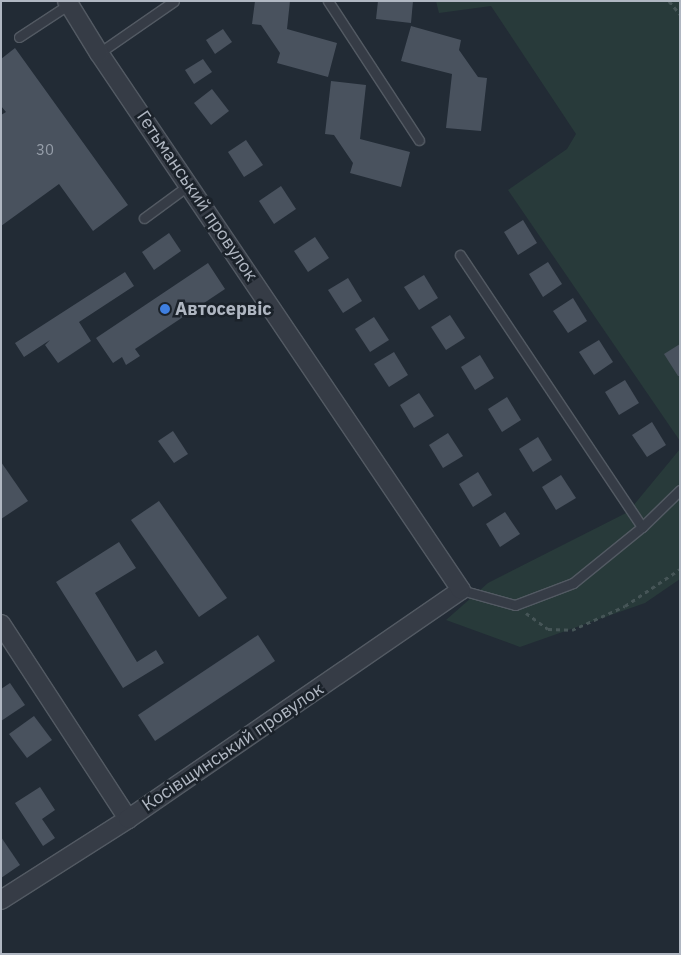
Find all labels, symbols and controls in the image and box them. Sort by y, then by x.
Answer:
street label: Гетьманський провулок [132,107,262,285]
house number: 30 [36,141,54,159]
place label: Автосервіс [175,298,272,320]
marker: Автосервіс [159,303,171,315]
street label: Косівщинський провулок [138,678,328,816]

